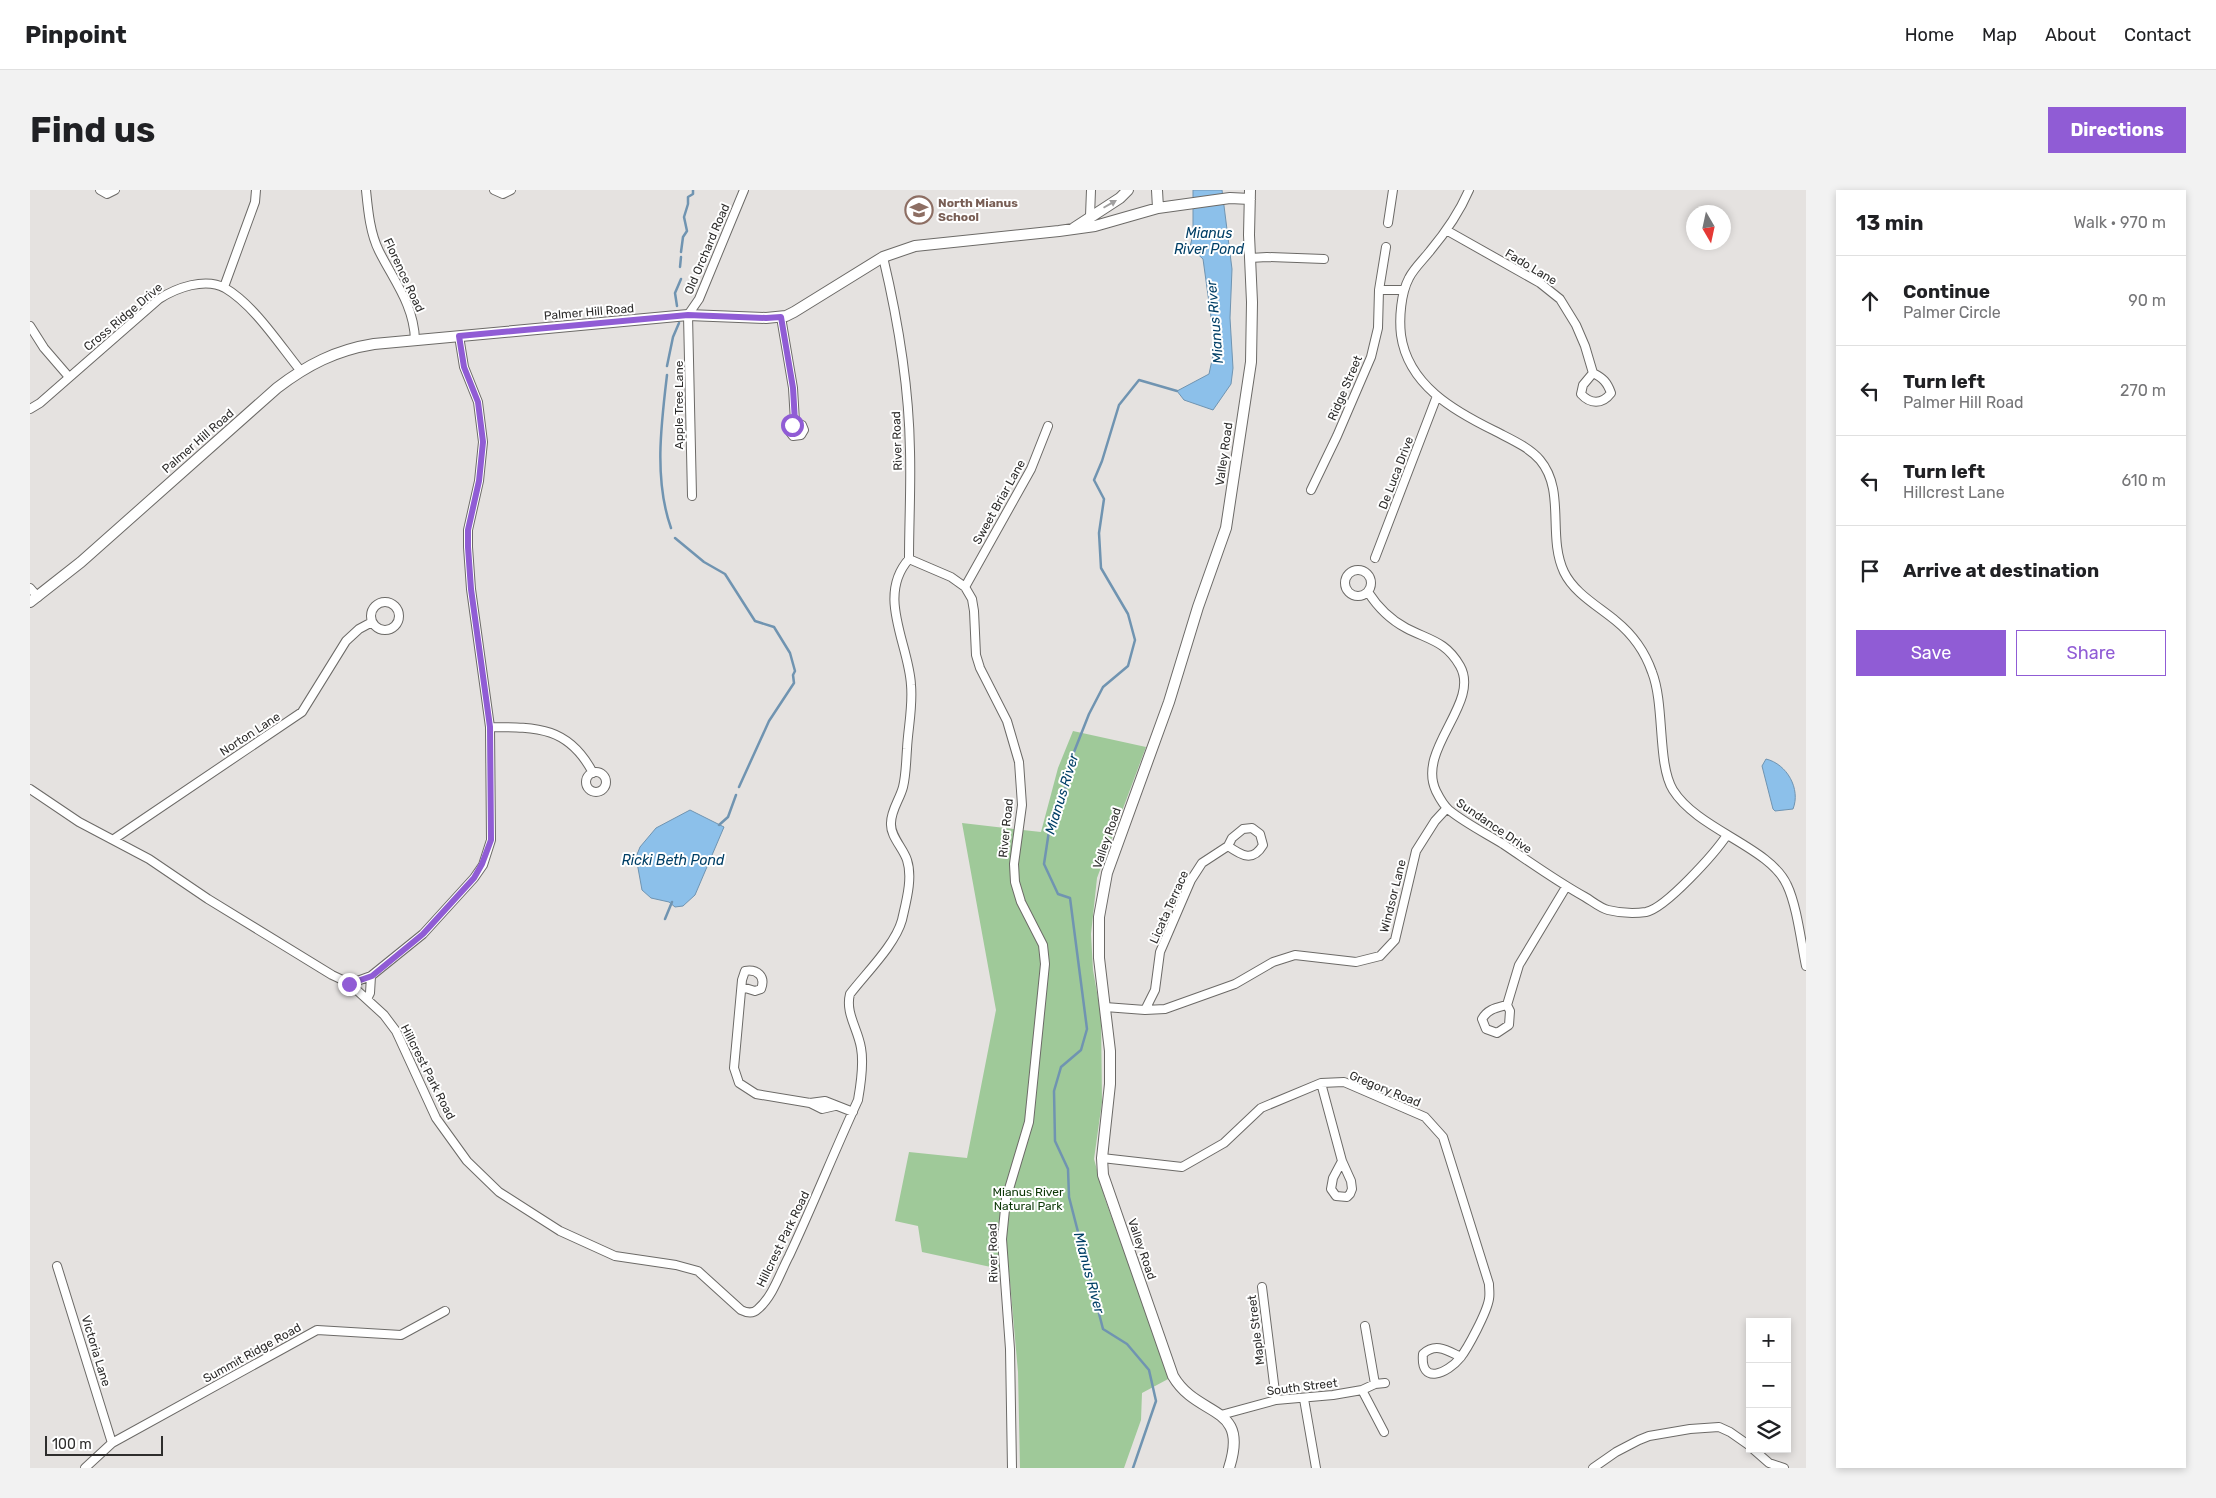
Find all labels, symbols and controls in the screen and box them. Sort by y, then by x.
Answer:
text: Pinpoint [25,21,127,49]
text: Home [1905,24,1954,46]
text: Map [1982,24,2017,46]
text: About [2045,24,2096,46]
text: Contact [2124,24,2191,46]
button: Directions [2048,107,2186,153]
text: Find us [30,109,155,151]
school or university icon: North Mianus School [904,195,934,225]
place label: North Mianus School [938,196,1018,224]
one-way arrow [1104,200,1117,209]
street label: Old Orchard Road [682,202,732,296]
north arrow [1686,205,1731,250]
text: 13 min [1856,210,1924,235]
text: Walk · 970 m [2074,213,2166,232]
water label: Mianus River Pond [1174,225,1245,258]
street label: Florence Road [381,236,427,314]
street label: Fado Lane [1503,246,1560,288]
water label: Mianus River [1203,279,1227,364]
street label: Cross Ridge Drive [81,280,165,354]
text: Continue [1903,280,1990,303]
icon: ahead [1856,287,1884,315]
text: 90 m [2128,291,2166,310]
street label: Palmer Hill Road [543,301,635,323]
text: Palmer Circle [1903,303,2001,322]
street label: Ridge Street [1325,353,1365,423]
street label: Apple Tree Lane [672,360,686,449]
text: Turn left [1903,370,1985,393]
icon: left [1856,377,1884,405]
text: 270 m [2120,381,2166,400]
text: Palmer Hill Road [1903,393,2024,412]
street label: Palmer Hill Road [159,406,237,476]
street label: River Road [889,411,905,471]
route start [781,414,804,437]
street label: Valley Road [1213,421,1235,487]
street label: De Luca Drive [1376,434,1416,511]
street label: Sweet Briar Lane [970,457,1028,547]
text: Turn left [1903,460,1985,483]
icon: left [1856,467,1884,495]
text: 610 m [2122,471,2166,490]
text: Hillcrest Lane [1903,483,2005,502]
icon: arrive [1856,557,1884,585]
text: Arrive at destination [1903,559,2099,582]
button: Save [1856,630,2006,676]
button: Share [2016,630,2166,676]
street label: Norton Lane [217,709,283,759]
water label: Mianus River [1042,751,1083,836]
street label: Sundance Drive [1454,796,1535,857]
street label: River Road [996,798,1016,858]
street label: Valley Road [1090,806,1124,870]
water label: Ricki Beth Pond [622,852,725,869]
street label: Windsor Lane [1377,858,1409,934]
street label: Licata Terrace [1147,868,1191,946]
route end [338,973,361,996]
street label: Hillcrest Park Road [398,1022,458,1122]
street label: Gregory Road [1347,1068,1423,1110]
park label: Mianus River Natural Park [992,1185,1064,1213]
street label: Hillcrest Park Road [754,1189,812,1289]
street label: Valley Road [1125,1217,1159,1281]
street label: River Road [985,1223,1001,1283]
water label: Mianus River [1070,1230,1108,1316]
street label: Maple Street [1245,1294,1267,1366]
street label: Victoria Lane [79,1314,113,1388]
map controls [1746,1318,1791,1453]
button: + [1746,1318,1791,1363]
street label: Summit Ridge Road [201,1320,303,1386]
button: − [1746,1363,1791,1408]
street label: South Street [1266,1376,1338,1398]
button: layers [1746,1408,1791,1453]
scale bar [45,1433,162,1456]
text: 100 m [52,1436,92,1453]

